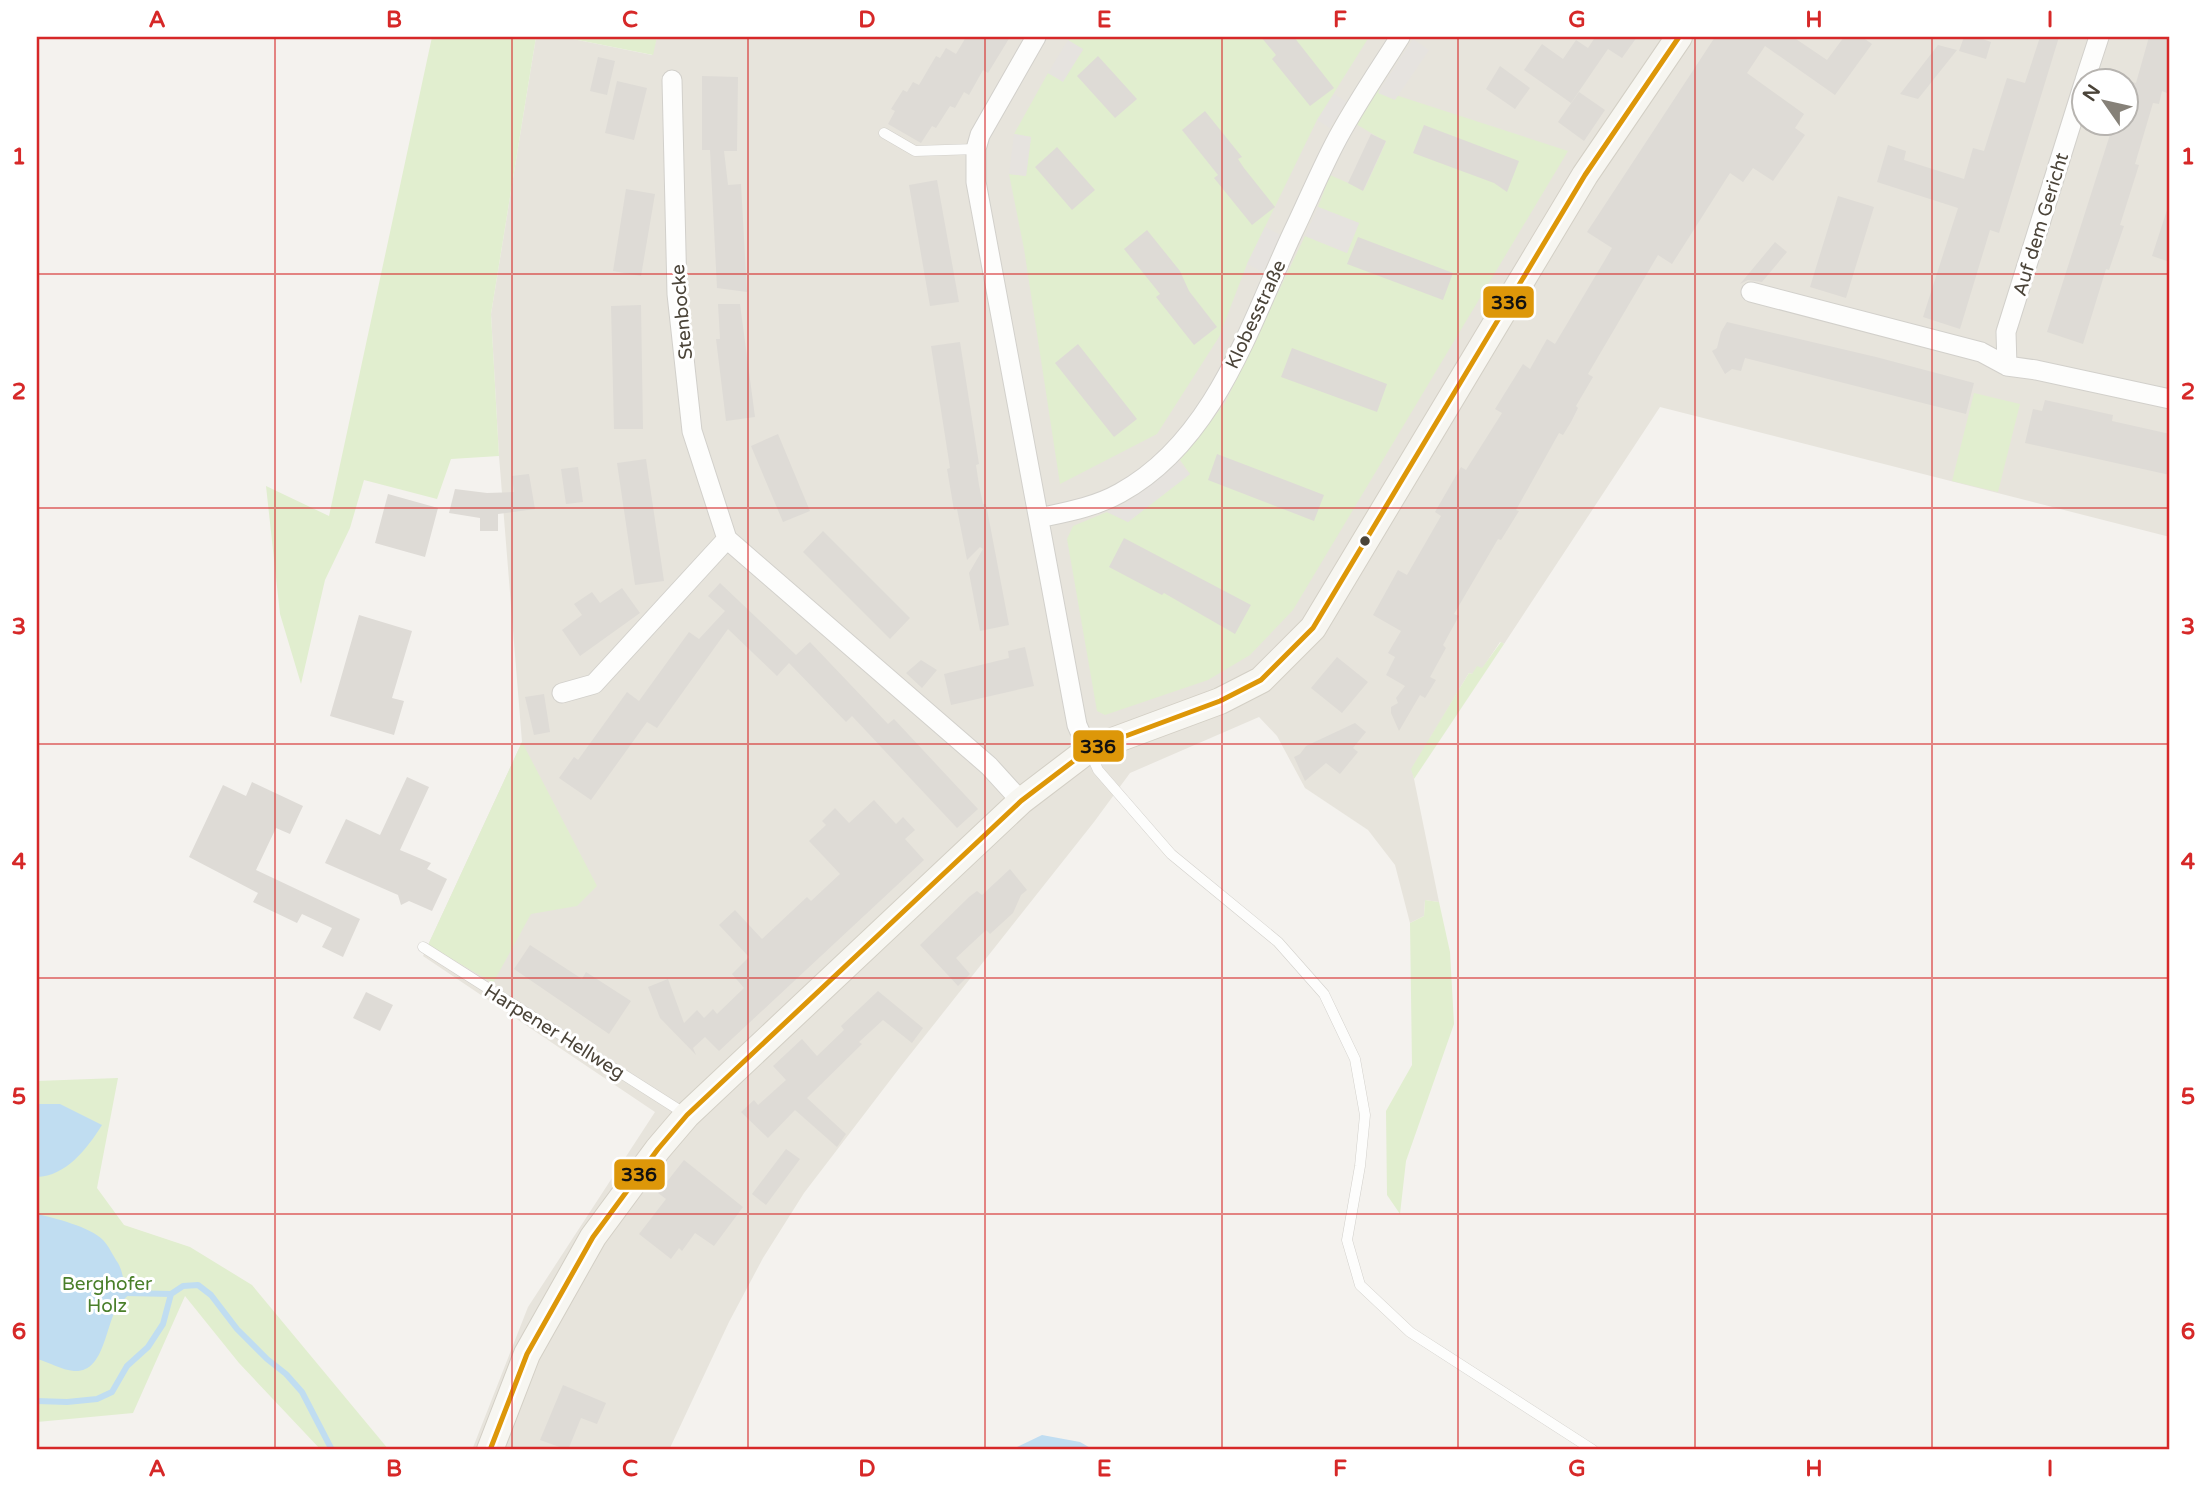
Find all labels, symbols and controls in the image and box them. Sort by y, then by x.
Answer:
text: A [148,6,166,34]
text: B [386,6,402,34]
text: C [622,6,638,34]
text: D [858,6,876,34]
text: E [1097,6,1111,34]
text: F [1333,6,1347,34]
text: G [1568,6,1586,34]
text: H [1805,6,1823,34]
text: I [2047,6,2053,34]
north arrow [2070,66,2140,136]
text: N [2078,81,2105,106]
text: 1 [12,143,26,171]
text: 1 [2181,143,2195,171]
street label: Auf dem Gericht [2009,150,2073,299]
street label: Klobesstraße [1221,257,1291,372]
street label: Stenbocke [667,263,697,360]
line badge: 336 [1482,285,1535,319]
text: 336 [1491,292,1527,314]
text: 2 [12,378,26,406]
text: 2 [2181,378,2195,406]
unlabelled marker [1358,534,1372,548]
text: 3 [12,613,26,641]
text: 3 [2181,613,2195,641]
line badge: 336 [1072,729,1125,763]
text: 336 [1080,736,1116,758]
text: 4 [12,848,27,876]
text: 4 [2181,848,2196,876]
street label: Harpener Hellweg [480,980,629,1084]
text: 5 [12,1083,26,1111]
text: 5 [2181,1083,2195,1111]
line badge: 336 [613,1158,666,1191]
text: 336 [621,1164,657,1186]
park label: Berghofer Holz [62,1273,153,1317]
text: 6 [12,1318,26,1346]
text: 6 [2181,1318,2195,1346]
text: A [148,1455,166,1483]
text: B [386,1455,402,1483]
text: C [622,1455,638,1483]
text: D [858,1455,876,1483]
text: E [1097,1455,1111,1483]
text: F [1333,1455,1347,1483]
text: G [1568,1455,1586,1483]
text: H [1805,1455,1823,1483]
text: I [2047,1455,2053,1483]

